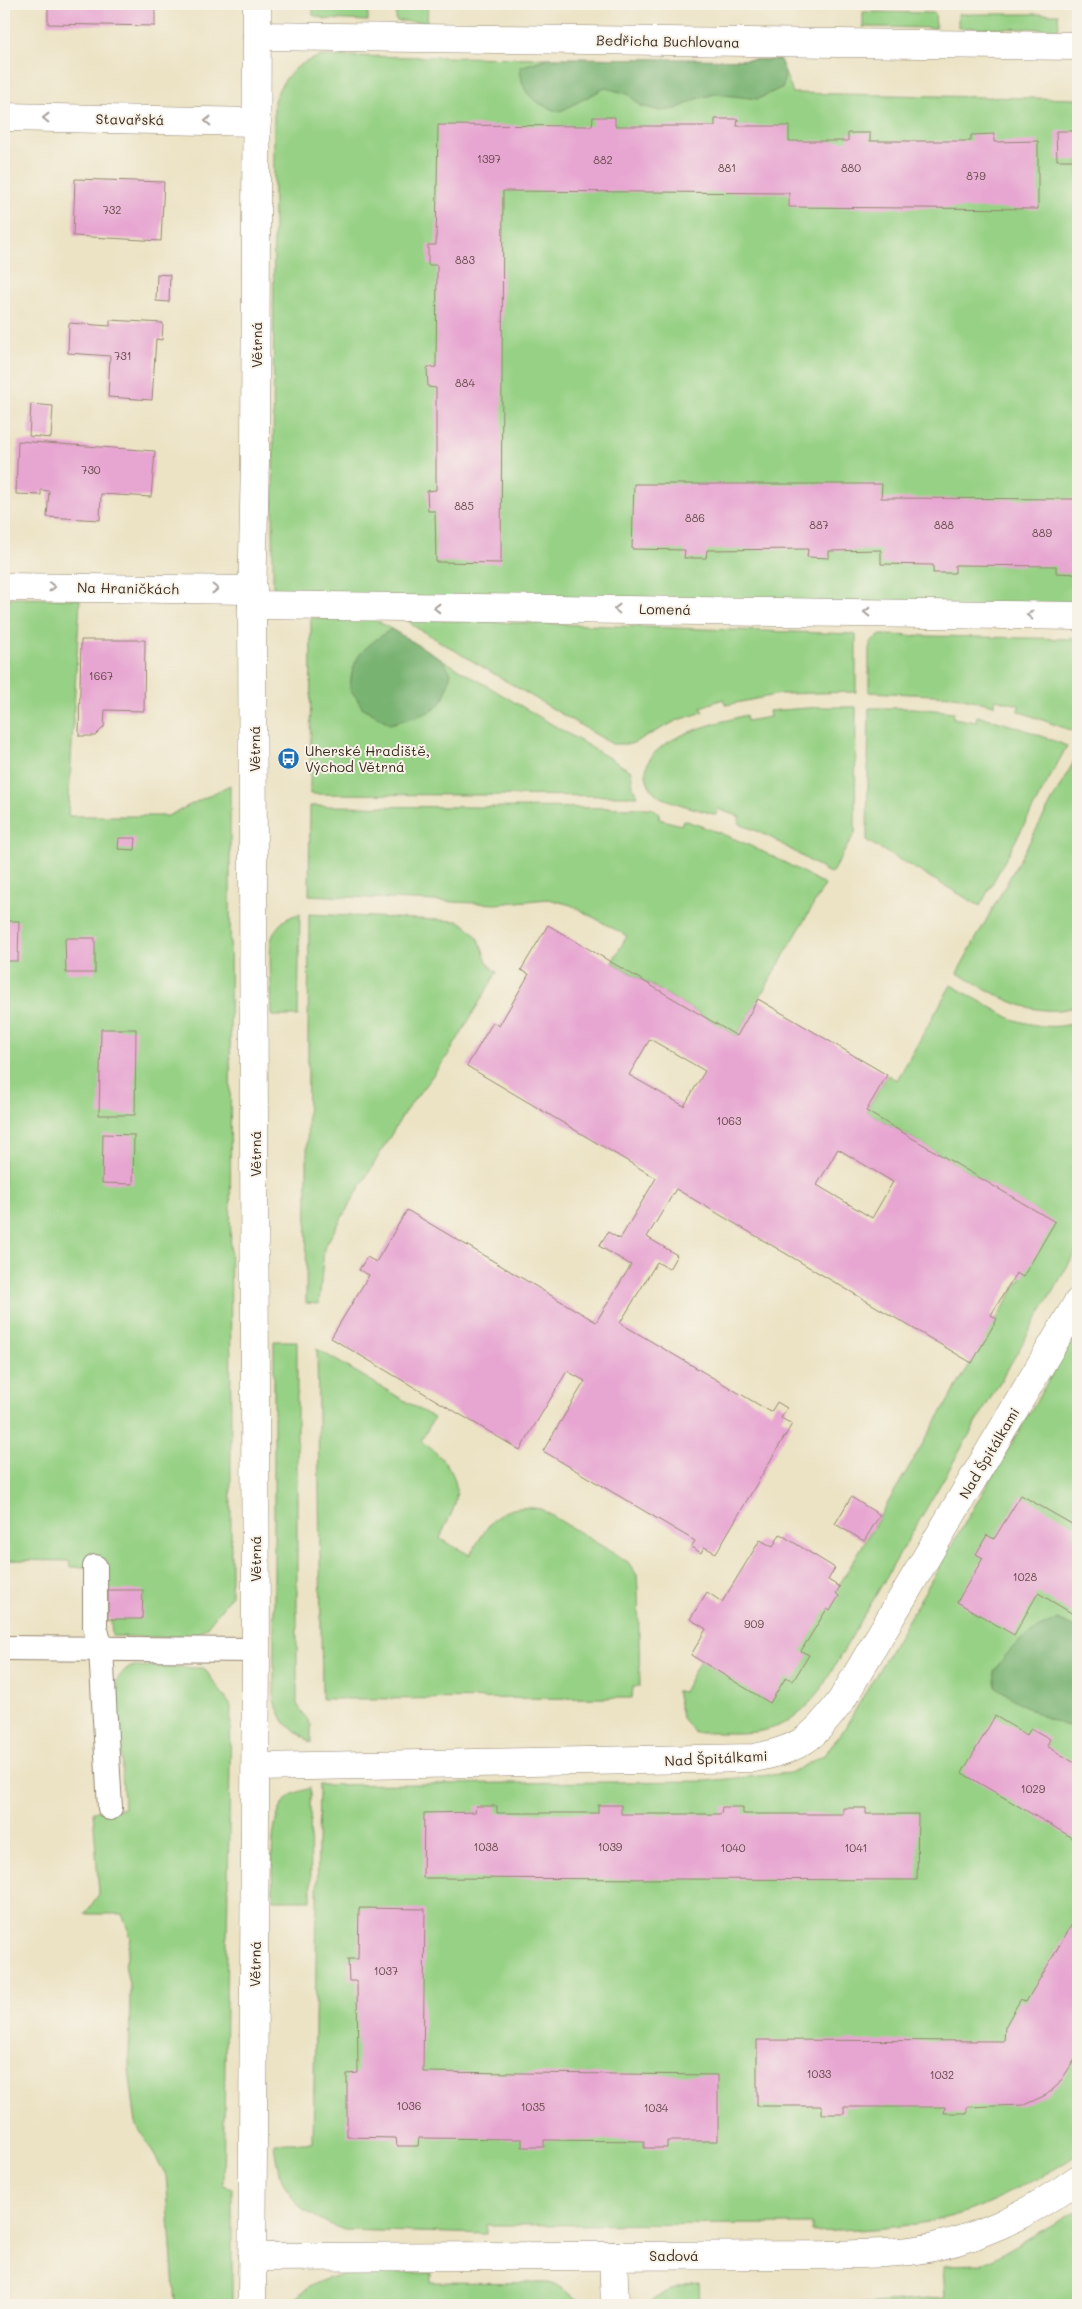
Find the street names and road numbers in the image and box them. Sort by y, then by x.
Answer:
street label: Bedřicha Buchlovana [596,30,740,52]
street label: Stavařská [95,109,165,129]
street label: Větrná [247,322,266,368]
street label: Na Hraničkách [77,578,179,598]
street label: Lomená [639,599,691,619]
street label: Větrná [245,726,264,772]
street label: Větrná [246,1131,265,1177]
street label: Nad Špitálkami [954,1404,1024,1502]
street label: Větrná [246,1536,265,1582]
street label: Nad Špitálkami [664,1746,768,1770]
street label: Větrná [245,1941,265,1987]
street label: Sadová [649,2246,699,2265]

